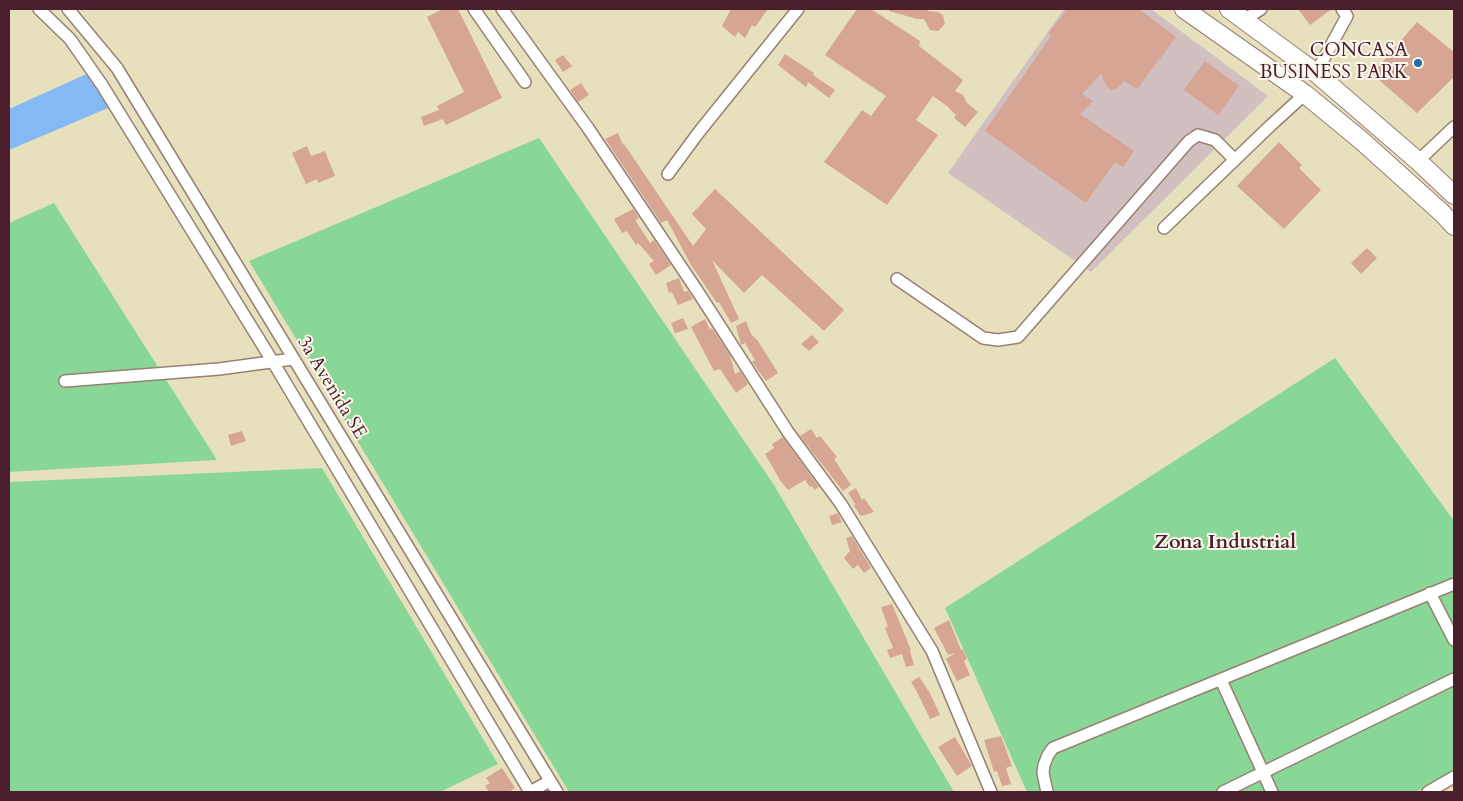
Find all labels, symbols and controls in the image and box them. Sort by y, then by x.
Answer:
place label: CONCASA BUSINESS PARK [1259,41,1408,85]
marker: CONCASA BUSINESS PARK [1412,57,1424,69]
street label: 3a Avenida SE [291,333,371,443]
district label: Zona Industrial [1154,531,1296,555]

